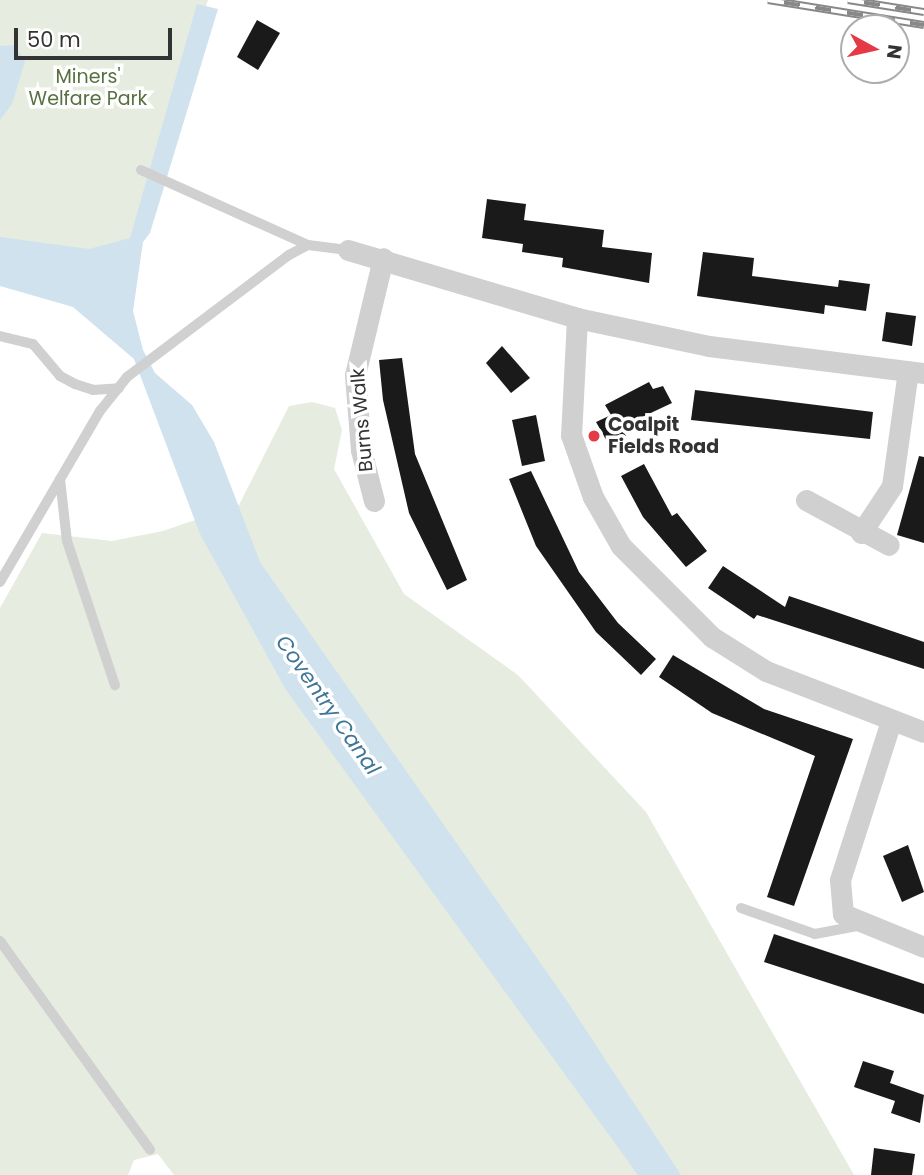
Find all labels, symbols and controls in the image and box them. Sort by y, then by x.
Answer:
scale bar [18,14,175,58]
north arrow [840,14,910,84]
text: 50 m [27,25,81,54]
text: N [880,43,909,61]
park label: Miners' Welfare Park [29,66,147,110]
street label: Burns Walk [346,367,378,473]
place label: Coalpit Fields Road [608,414,719,458]
marker: Coalpit Fields Road [586,428,602,444]
water label: Coventry Canal [270,630,386,780]

